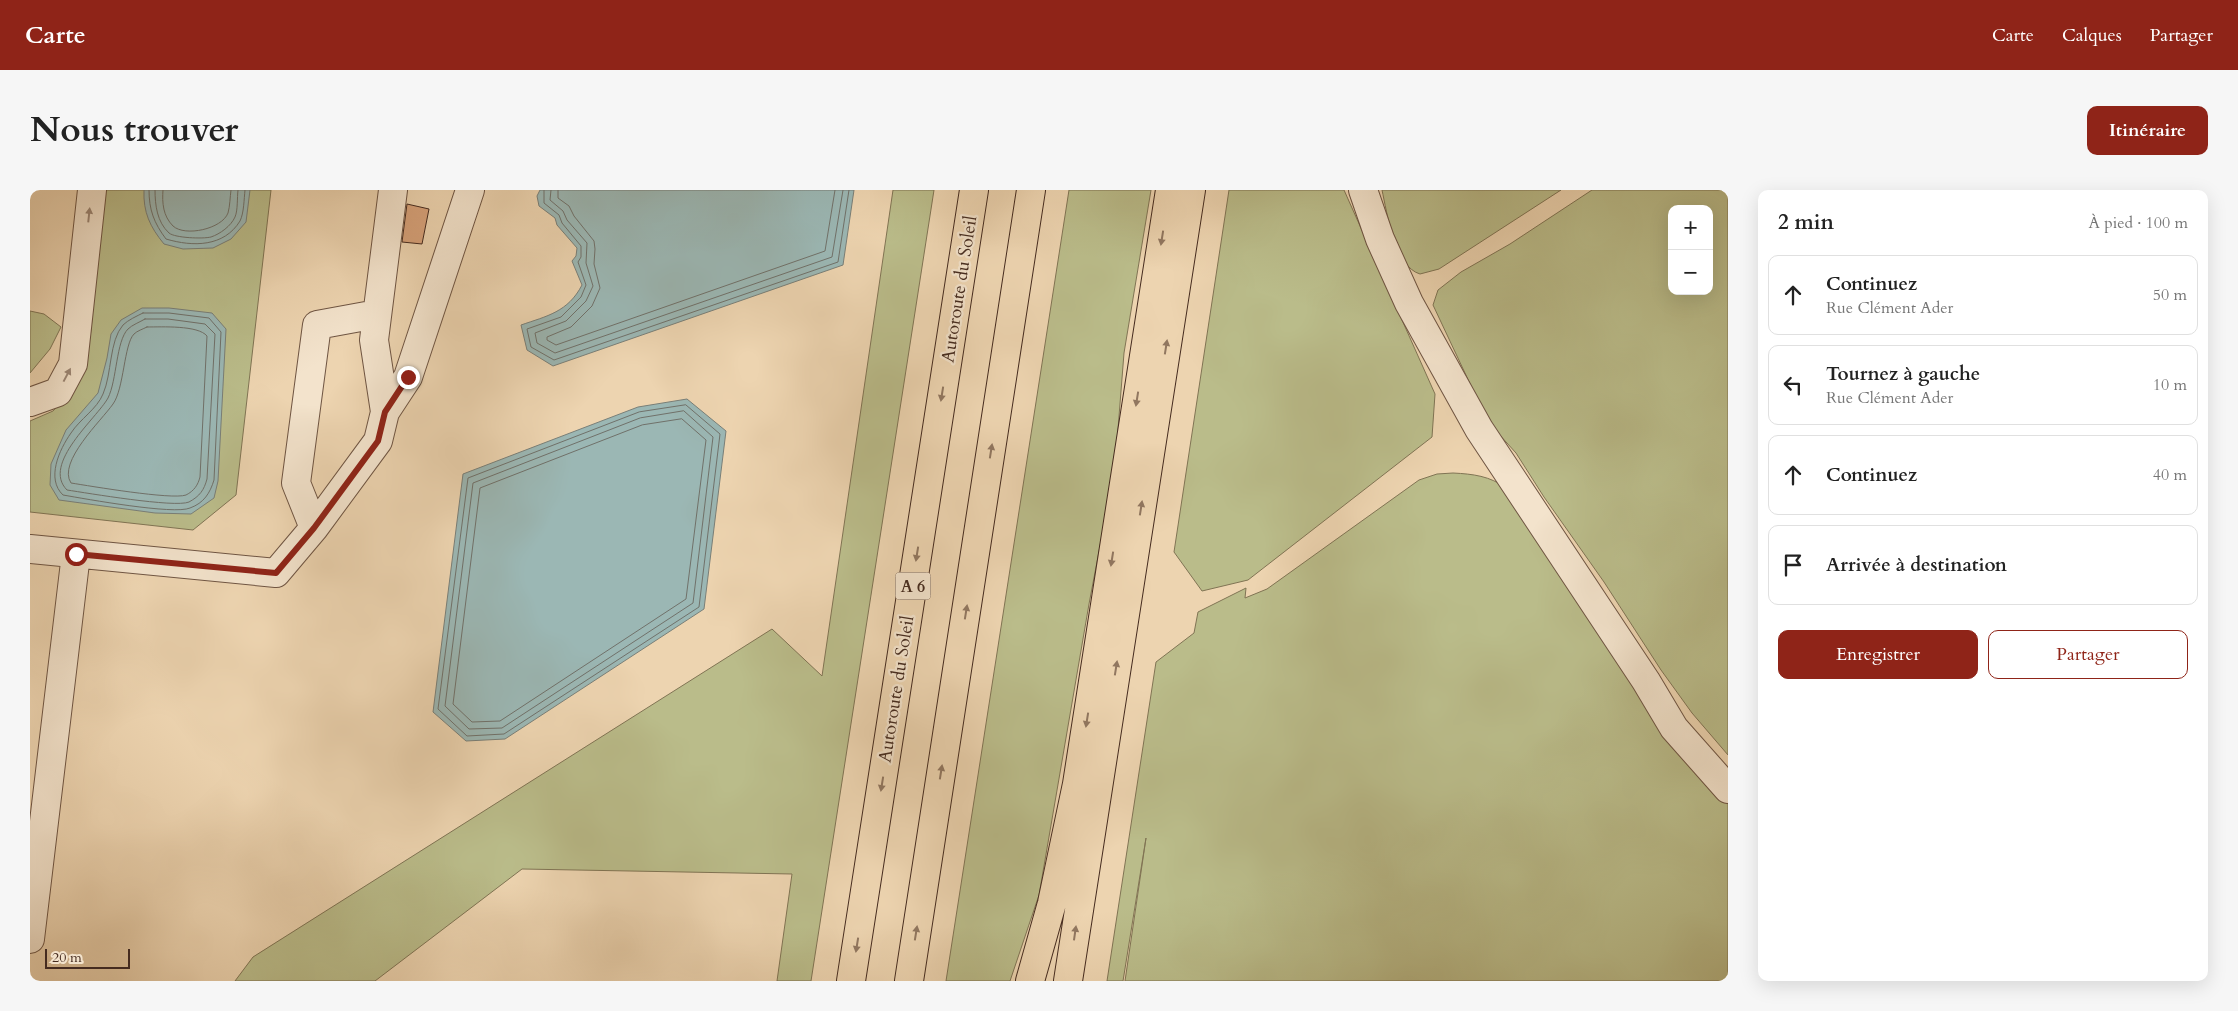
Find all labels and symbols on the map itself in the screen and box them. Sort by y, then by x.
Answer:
one-way arrow [85,207,93,223]
street label: Autoroute du Soleil [936,213,984,364]
one-way arrow [1158,231,1166,247]
one-way arrow [1162,339,1170,355]
route end [397,366,420,389]
one-way arrow [63,368,71,382]
one-way arrow [938,386,946,402]
one-way arrow [1133,391,1141,407]
one-way arrow [987,443,995,459]
one-way arrow [1137,500,1145,516]
route start [65,543,88,566]
one-way arrow [913,547,921,563]
one-way arrow [1108,552,1116,568]
road number: A 6 [896,572,930,600]
one-way arrow [962,603,970,619]
street label: Autoroute du Soleil [873,613,921,764]
one-way arrow [1112,660,1120,676]
one-way arrow [1082,712,1090,728]
one-way arrow [937,764,945,780]
one-way arrow [877,776,885,792]
one-way arrow [912,924,920,940]
one-way arrow [1071,924,1079,940]
one-way arrow [852,937,860,953]
scale bar [45,946,130,969]

